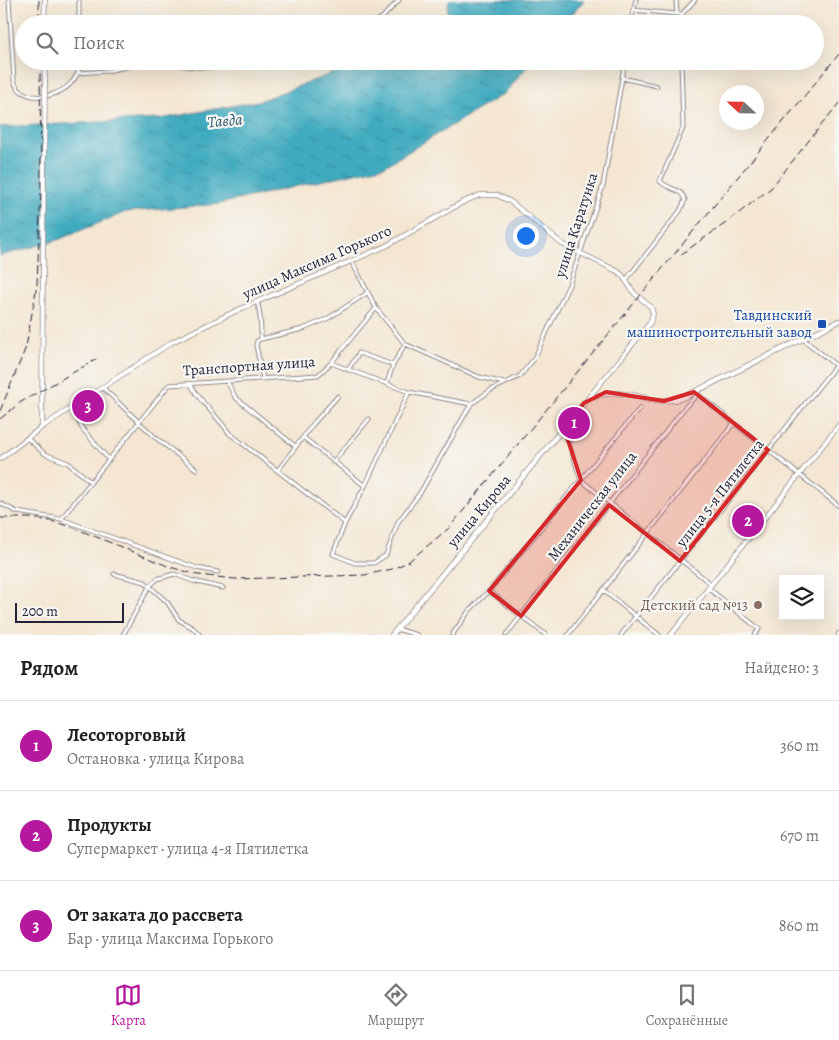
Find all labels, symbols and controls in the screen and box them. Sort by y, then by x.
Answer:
search box [15,15,824,70]
icon: search [33,29,61,57]
text: Поиск [73,30,125,56]
north arrow [719,85,764,130]
water label: Тавда [207,109,244,133]
street label: улица Каратунка [549,170,602,281]
street label: улица Максима Горького [239,220,394,304]
your location [513,223,539,249]
place label: Тавдинский машиностроительный завод [627,305,812,342]
marker: Тавдинский машиностроительный завод [816,318,828,330]
street label: Транспортная улица [182,351,316,381]
pin: 3 [72,387,104,425]
pin: 1 [558,404,590,442]
street label: улица 5-я Пятилетка [671,435,769,552]
street label: Механическая улица [543,447,641,565]
street label: улица Кирова [442,470,515,552]
pin: 2 [732,502,764,540]
map controls [779,575,824,620]
button: layers [779,575,824,620]
place label: Детский сад №13 [641,595,748,615]
marker: Детский сад №13 [752,599,764,611]
scale bar [15,600,124,623]
text: 200 m [22,602,58,621]
text: Рядом [20,654,78,682]
text: Найдено: 3 [744,657,819,679]
text: Лесоторговый [67,722,186,748]
text: 1 [33,735,39,757]
text: 360 m [780,735,819,757]
text: Остановка · улица Кирова [67,748,244,770]
text: Продукты [67,812,152,838]
text: 2 [32,825,40,847]
text: 670 m [780,825,819,847]
text: Супермаркет · улица 4-я Пятилетка [67,838,309,860]
text: От заката до рассвета [67,902,243,928]
text: 3 [33,915,39,937]
text: 860 m [779,915,819,937]
text: Бар · улица Максима Горького [67,928,273,950]
tab: Карта [111,981,146,1030]
tab: Маршрут [368,981,424,1030]
tab: Сохранённые [646,981,728,1030]

